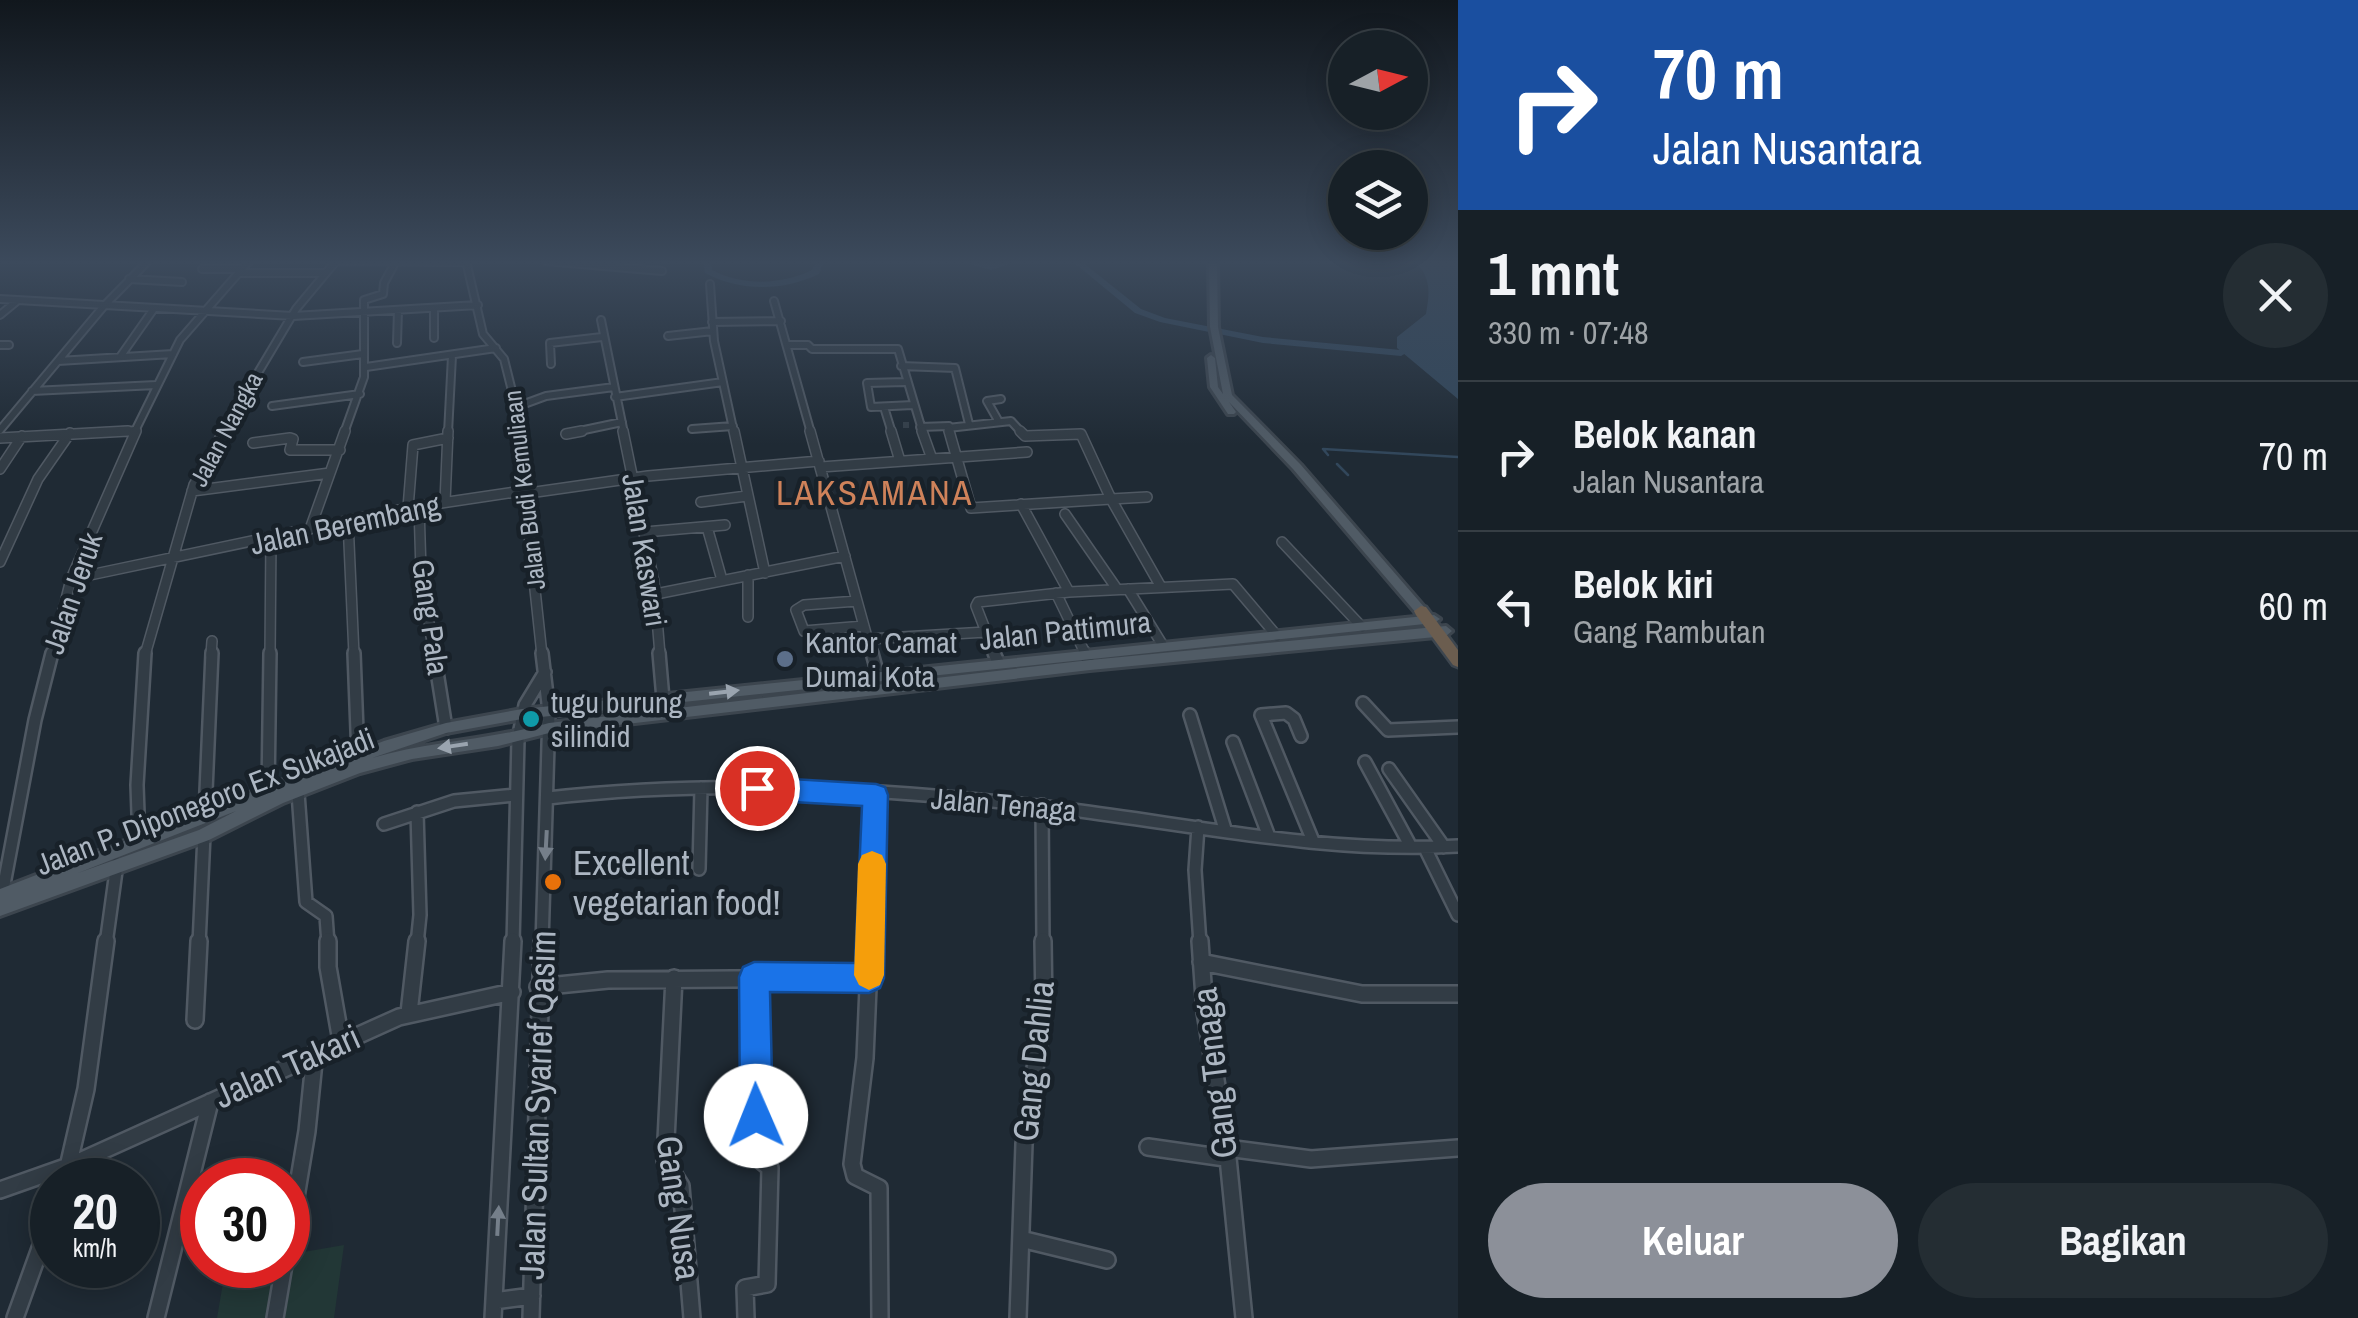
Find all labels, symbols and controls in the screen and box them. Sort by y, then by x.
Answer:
text: 70 m [1653,27,1784,121]
north arrow [1328,30,1428,130]
map controls [1328,30,1428,250]
icon: right [1488,40,1618,170]
text: Jalan Nusantara [1653,117,1922,178]
button: layers [1328,150,1428,250]
text: 1 mnt [1488,233,1619,314]
button: close [2223,243,2328,348]
text: 330 m · 07:48 [1488,311,1648,354]
street label: Jalan Nangka [182,365,271,492]
street label: Jalan Budi Kemuliaan [495,388,553,592]
text: Belok kanan [1573,409,1757,460]
icon: right [1488,429,1543,484]
text: 70 m [2259,431,2328,482]
text: Jalan Nusantara [1573,460,1764,503]
district label: LAKSAMANA [776,469,974,516]
street label: Jalan Kaswari [613,471,677,629]
street label: Jalan Berembang [247,484,444,564]
street label: Jalan Jeruk [33,526,112,659]
street label: Gang Pala [403,557,459,678]
text: Belok kiri [1573,559,1713,610]
icon: left [1488,579,1543,634]
text: 60 m [2259,581,2328,632]
street label: Jalan Pattimura [977,601,1153,659]
text: Gang Rambutan [1573,610,1766,653]
place label: Kantor Camat Dumai Kota [805,622,957,696]
marker: Kantor Camat Dumai Kota [774,648,796,670]
place label: tugu burung silindid [551,682,683,756]
one-way arrow [708,684,740,700]
marker: tugu burung silindid [520,708,542,730]
street label: Jalan P. Diponegoro Ex Sukajadi [30,718,380,884]
one-way arrow [437,739,469,754]
pin [715,746,800,831]
icon: arrive [730,761,785,816]
street label: Jalan Tenaga [930,778,1079,830]
one-way arrow [537,829,553,861]
place label: Excellent vegetarian food! [573,839,780,926]
marker: Excellent vegetarian food! [542,871,564,893]
street label: Jalan Sultan Syarief Qasim [507,930,567,1280]
street label: Gang Dahlia [1001,978,1065,1144]
street label: Gang Tenaga [1180,985,1248,1161]
street label: Jalan Takari [207,1013,367,1119]
position arrow [704,1064,808,1168]
street label: Gang Nusa [646,1133,712,1283]
speed limit sign: 30 [180,1158,310,1288]
text: 20 [72,1177,118,1245]
button: Keluar [1488,1183,1898,1298]
button: Bagikan [1918,1183,2328,1298]
one-way arrow [490,1204,506,1236]
text: km/h [73,1231,117,1265]

